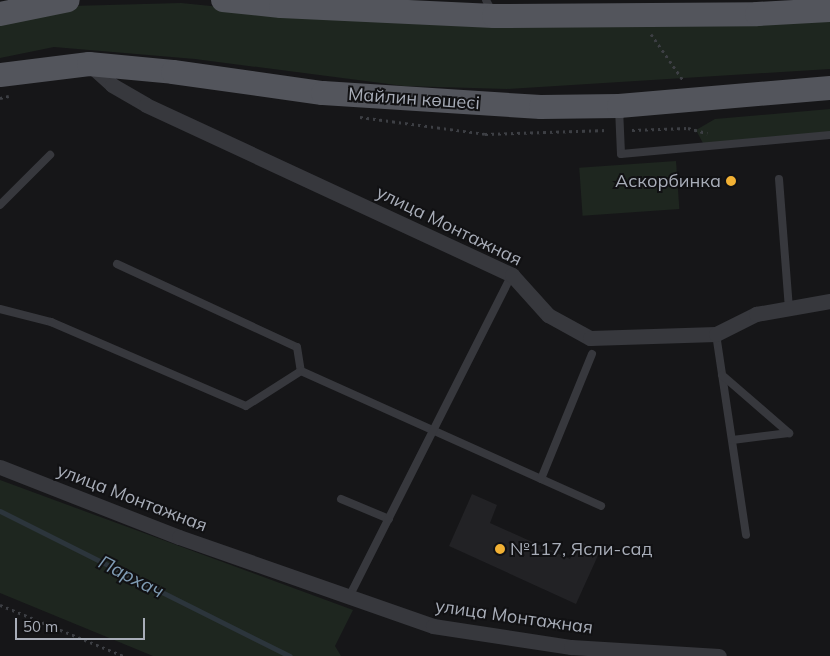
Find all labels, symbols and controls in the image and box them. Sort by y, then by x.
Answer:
street label: Майлин көшесі [347,84,481,114]
place label: Аскорбинка [615,170,721,192]
marker: Аскорбинка [725,175,737,187]
street label: улица Монтажная [373,181,525,271]
street label: улица Монтажная [54,459,210,537]
place label: №117, Ясли-сад [510,538,652,560]
marker: №117, Ясли-сад [494,543,506,555]
water label: Пархач [95,551,167,603]
street label: улица Монтажная [434,595,594,639]
scale bar [18,608,148,640]
text: 50 m [23,617,58,636]

